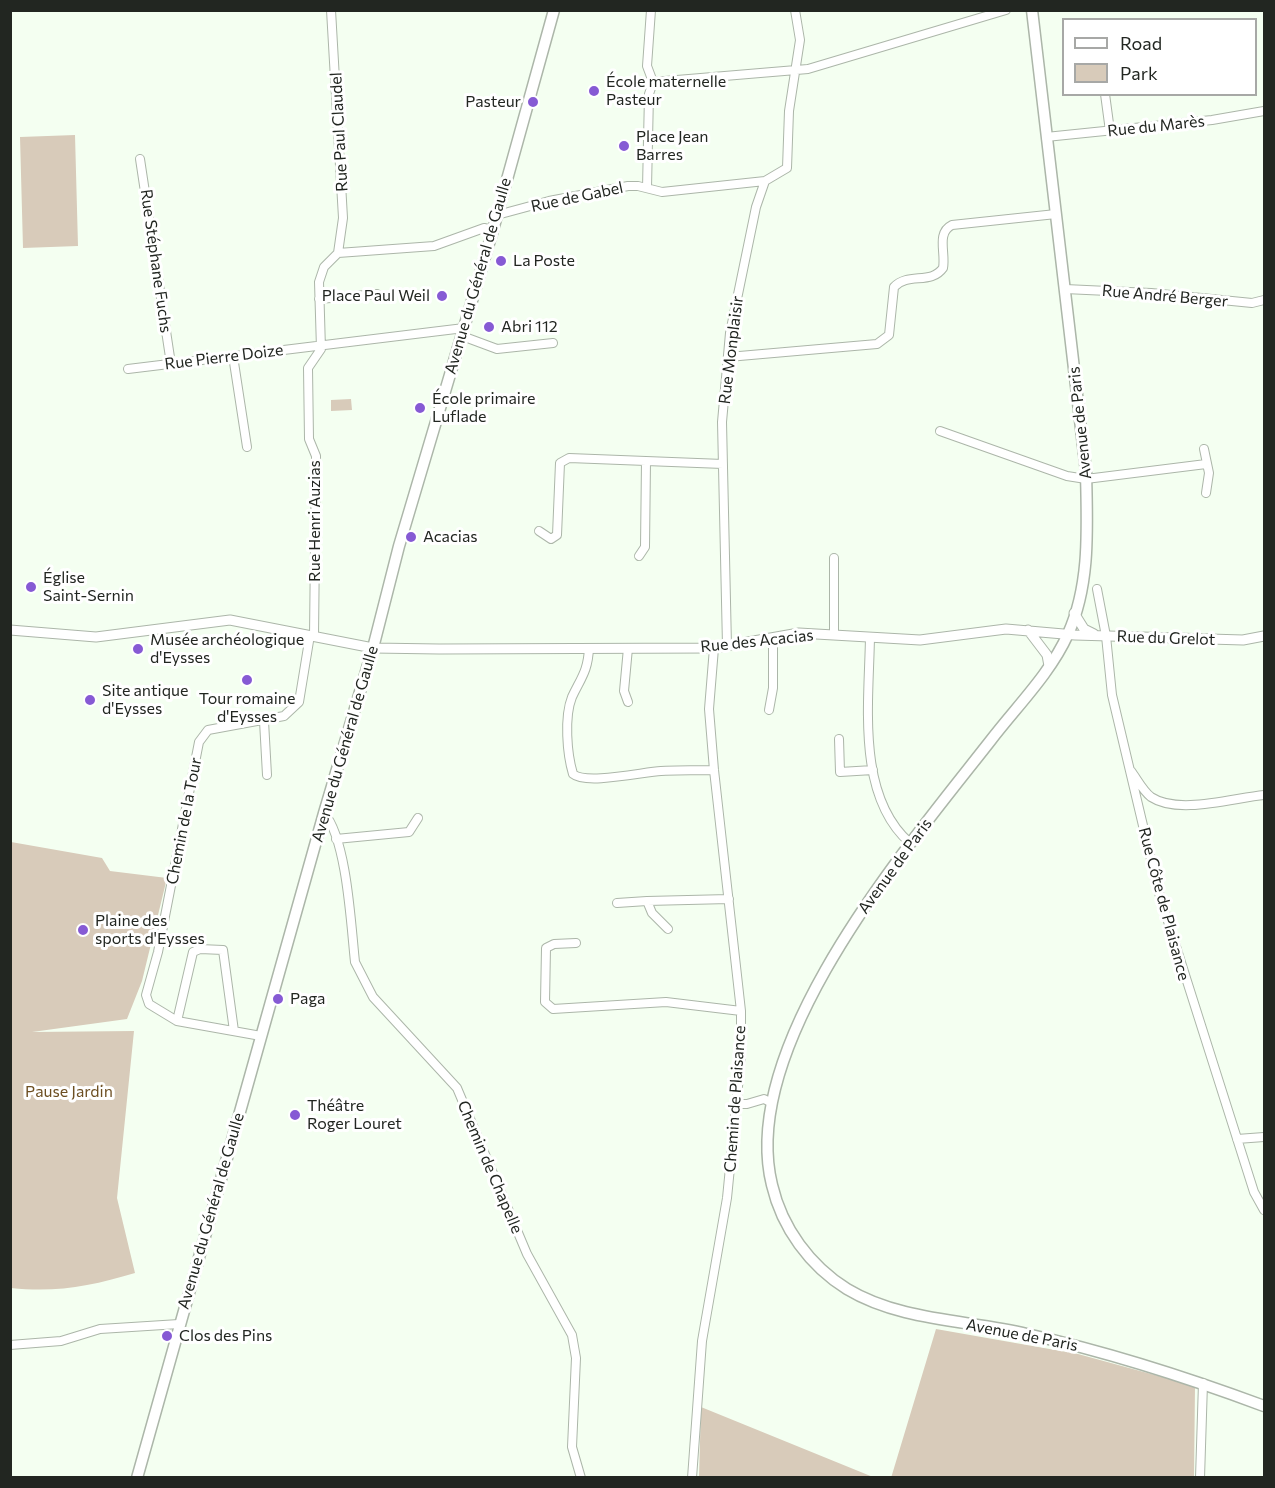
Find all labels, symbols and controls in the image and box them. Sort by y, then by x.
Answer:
legend [1062,18,1257,96]
text: Road [1120,32,1162,54]
text: Park [1120,62,1158,84]
street label: Rue Paul Claudel [326,72,352,192]
place label: École maternelle Pasteur [606,72,726,110]
marker: École maternelle Pasteur [587,84,601,98]
place label: Pasteur [465,92,521,112]
marker: Pasteur [526,95,540,109]
street label: Rue du Marès [1106,111,1206,141]
place label: Place Jean Barres [636,127,709,165]
marker: Place Jean Barres [617,139,631,153]
street label: Avenue du Général de Gaulle [441,176,515,376]
street label: Rue de Gabel [529,178,625,216]
street label: Rue Stéphane Fuchs [136,188,176,334]
place label: La Poste [513,251,575,271]
marker: La Poste [494,254,508,268]
street label: Rue André Berger [1101,281,1229,311]
place label: Place Paul Weil [322,286,430,306]
marker: Place Paul Weil [435,289,449,303]
street label: Rue Monplaisir [715,295,747,405]
place label: Abri 112 [501,317,558,337]
marker: Abri 112 [482,320,496,334]
street label: Rue Pierre Doize [164,340,284,374]
street label: Avenue de Paris [1065,366,1095,480]
place label: École primaire Luflade [432,389,535,427]
marker: École primaire Luflade [413,401,427,415]
street label: Rue Henri Auzias [305,460,325,582]
place label: Acacias [423,527,478,547]
marker: Acacias [404,530,418,544]
place label: Église Saint-Sernin [43,568,134,606]
marker: Église Saint-Sernin [24,580,38,594]
street label: Rue des Acacias [699,626,815,656]
street label: Rue du Grelot [1116,627,1216,649]
place label: Musée archéologique d'Eysses [150,630,304,668]
marker: Musée archéologique d'Eysses [131,642,145,656]
street label: Avenue du Général de Gaulle [308,644,382,844]
marker: Tour romaine d'Eysses [240,673,254,687]
place label: Site antique d'Eysses [102,681,188,719]
place label: Tour romaine d'Eysses [199,689,295,727]
marker: Site antique d'Eysses [83,693,97,707]
street label: Chemin de la Tour [162,756,206,886]
street label: Avenue de Paris [854,815,936,917]
street label: Rue Côte de Plaisance [1134,825,1194,983]
place label: Plaine des sports d'Eysses [95,911,205,949]
marker: Plaine des sports d'Eysses [76,923,90,937]
place label: Paga [290,989,325,1009]
marker: Paga [271,992,285,1006]
street label: Chemin de Plaisance [720,1025,750,1173]
park label: Pause Jardin [25,1082,113,1102]
place label: Théâtre Roger Louret [307,1096,402,1134]
street label: Chemin de Chapelle [453,1098,527,1236]
marker: Théâtre Roger Louret [288,1108,302,1122]
street label: Avenue du Général de Gaulle [174,1111,248,1311]
street label: Avenue de Paris [965,1315,1079,1355]
place label: Clos des Pins [179,1326,272,1346]
marker: Clos des Pins [160,1329,174,1343]

